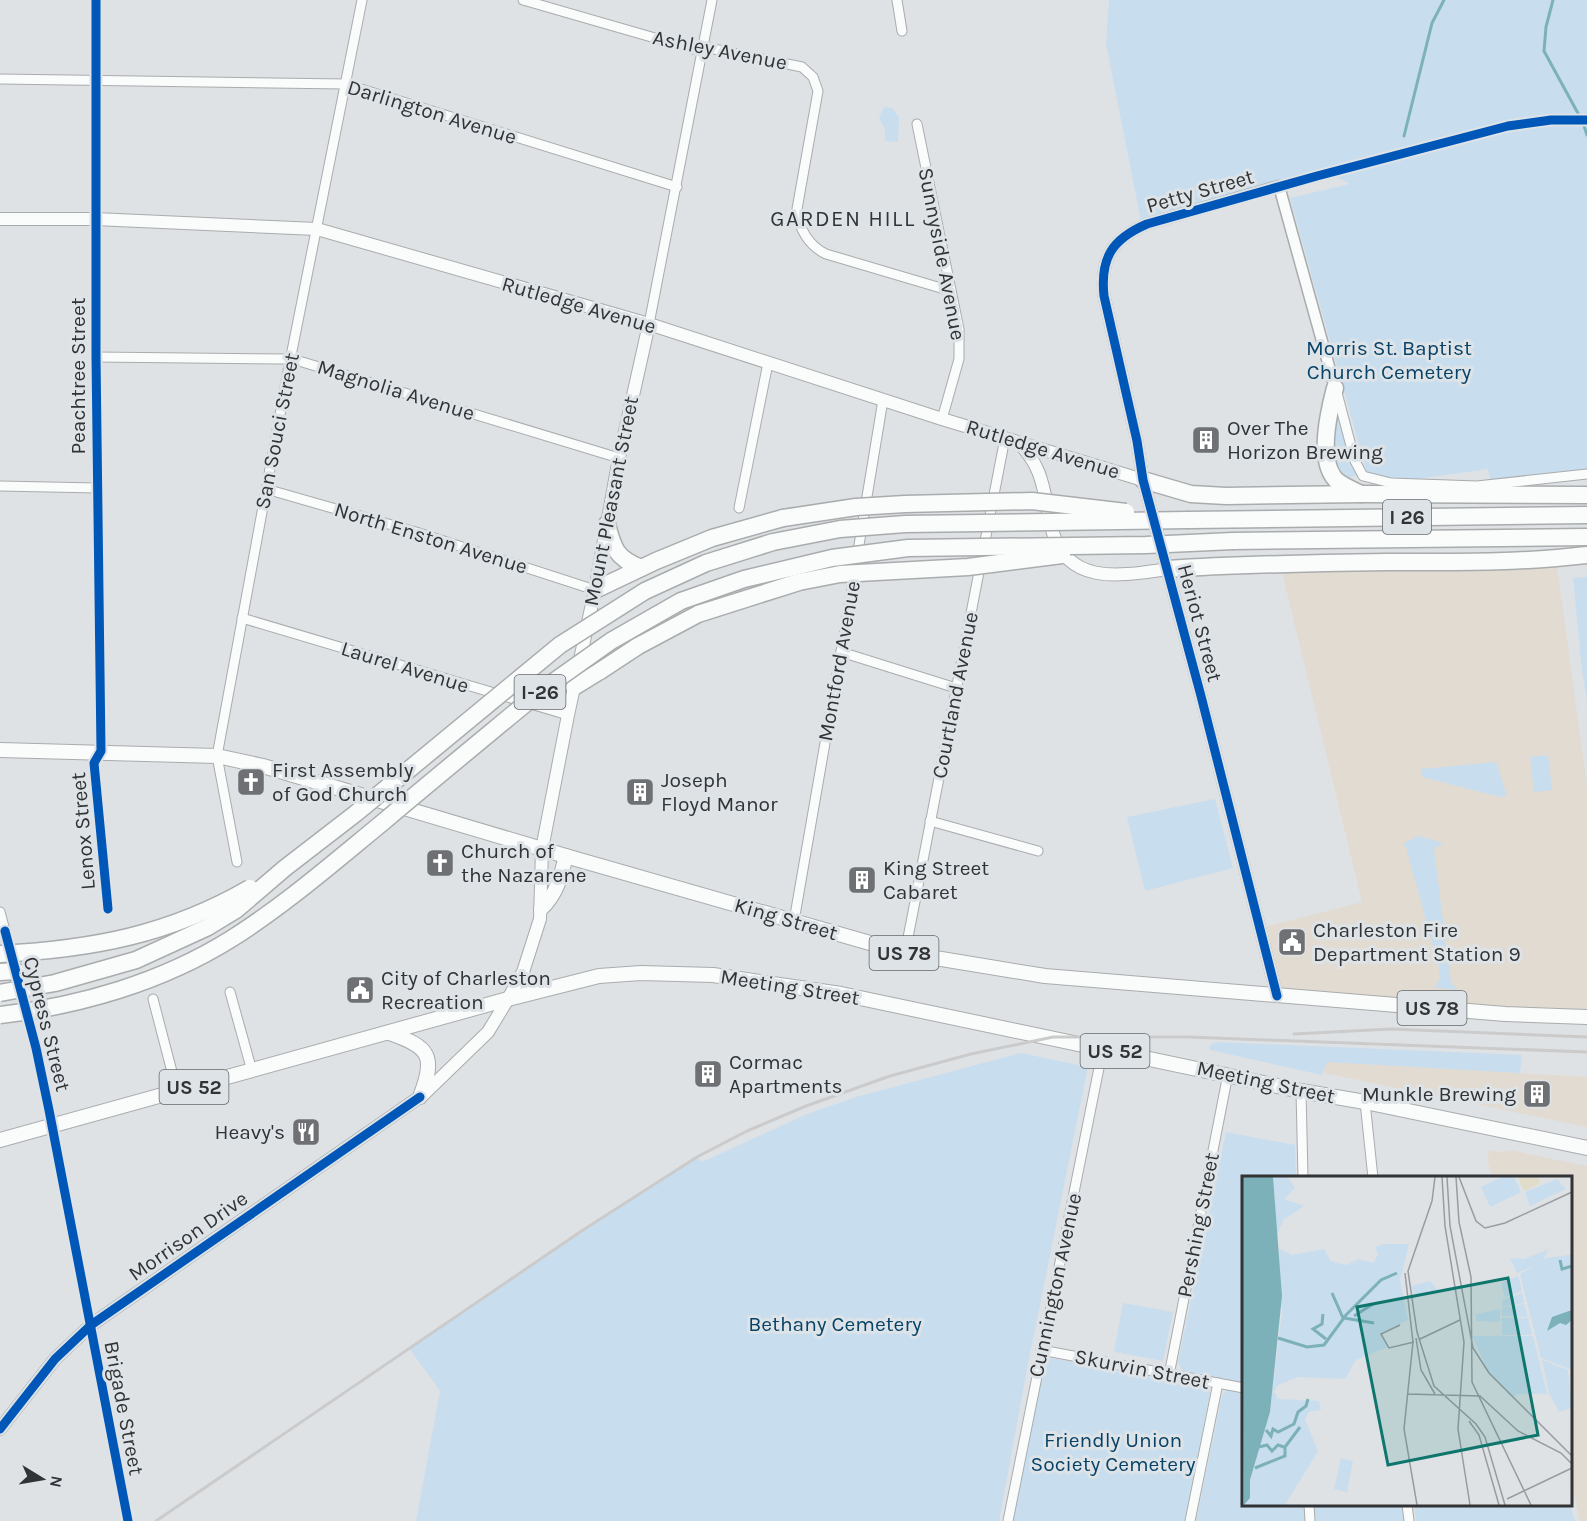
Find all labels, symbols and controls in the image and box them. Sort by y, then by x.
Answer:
street label: Ashley Avenue [651,25,789,75]
street label: Darlington Avenue [344,75,520,149]
street label: Petty Street [1144,164,1257,218]
street label: Sunnyside Avenue [914,166,970,342]
district label: GARDEN HILL [770,206,916,232]
street label: Rutledge Avenue [499,272,659,338]
street label: Peachtree Street [66,297,90,455]
park label: Morris St. Baptist Church Cemetery [1306,336,1472,384]
street label: San Souci Street [250,351,304,511]
street label: Magnolia Avenue [314,355,478,425]
street label: Mount Pleasant Street [579,394,643,608]
street label: Rutledge Avenue [963,414,1123,484]
place label: Over The Horizon Brewing [1227,416,1383,464]
building icon: Over The Horizon Brewing [1190,424,1222,456]
street label: North Enston Avenue [332,497,530,579]
road number: I 26 [1383,500,1431,534]
street label: Heriot Street [1173,562,1227,684]
street label: Montford Avenue [813,579,865,743]
street label: Courtland Avenue [927,610,983,780]
street label: Laurel Avenue [338,636,472,698]
road number: I-26 [514,675,566,709]
place label: First Assembly of God Church [272,758,414,806]
church icon: First Assembly of God Church [235,766,267,798]
place label: Joseph Floyd Manor [661,768,778,816]
street label: Lenox Street [66,771,100,891]
building icon: Joseph Floyd Manor [624,776,656,808]
place label: Church of the Nazarene [461,839,587,887]
church icon: Church of the Nazarene [424,847,456,879]
place label: King Street Cabaret [883,856,989,904]
building icon: King Street Cabaret [846,864,878,896]
street label: King Street [732,893,840,945]
place label: Charleston Fire Department Station 9 [1313,918,1521,966]
public building icon: Charleston Fire Department Station 9 [1276,926,1308,958]
road number: US 78 [870,936,938,970]
street label: Cypress Street [19,954,75,1094]
street label: Meeting Street [719,964,861,1010]
place label: City of Charleston Recreation [381,966,551,1014]
public building icon: City of Charleston Recreation [344,974,376,1006]
road number: US 78 [1398,991,1466,1025]
road number: US 52 [1080,1034,1150,1068]
place label: Cormac Apartments [729,1050,842,1098]
street label: Meeting Street [1195,1056,1337,1108]
building icon: Cormac Apartments [692,1058,724,1090]
road number: US 52 [160,1070,228,1104]
building icon: Munkle Brewing [1521,1078,1553,1110]
place label: Munkle Brewing [1362,1082,1516,1106]
restaurant icon: Heavy's [290,1116,322,1148]
place label: Heavy's [214,1120,285,1144]
street label: Pershing Street [1172,1150,1224,1300]
inset map [1242,1176,1572,1506]
street label: Morrison Drive [124,1186,252,1286]
street label: Cunnington Avenue [1024,1191,1086,1379]
park label: Bethany Cemetery [748,1312,922,1336]
street label: Brigade Street [99,1339,149,1477]
street label: Skurvin Street [1072,1344,1212,1394]
park label: Friendly Union Society Cemetery [1031,1428,1196,1476]
north arrow [12,1449,72,1509]
text: N [46,1474,67,1489]

